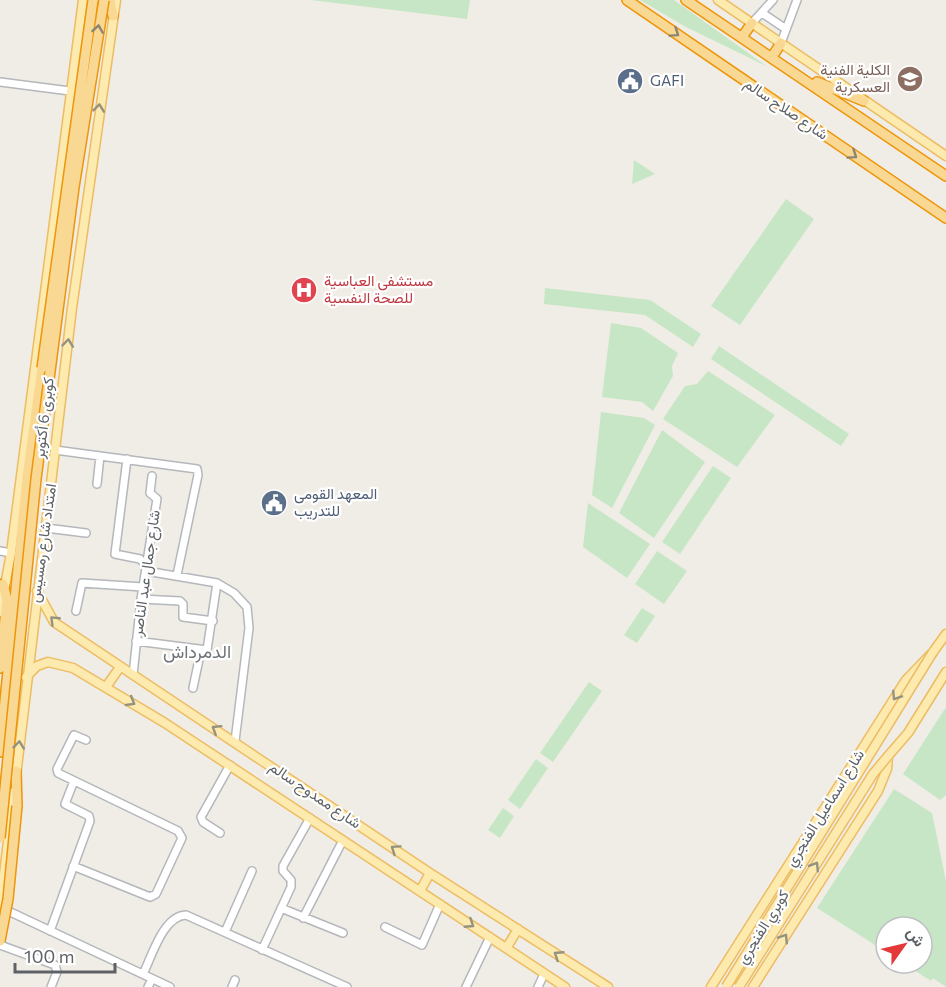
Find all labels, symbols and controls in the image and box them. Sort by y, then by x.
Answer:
one-way arrow [91,25,104,35]
one-way arrow [668,26,679,37]
place label: الكلية الفنية العسكرية [820,60,890,96]
school or university icon: الكلية الفنية العسكرية [895,64,925,94]
public building icon: GAFI [615,66,645,96]
place label: GAFI [650,71,684,89]
street label: شارع صلاح سالم [740,74,832,145]
one-way arrow [93,104,105,113]
one-way arrow [847,148,858,159]
place label: مستشفى العباسية للصحة النفسية [324,271,433,307]
hospital icon: مستشفى العباسية للصحة النفسية [289,275,319,305]
one-way arrow [61,338,74,348]
street label: كوبرى 6 أكتوبر [29,376,59,461]
street label: امتداد شارع رمسيس [25,482,62,604]
place label: المعهد القومى للتدريب [294,484,377,520]
public building icon: المعهد القومى للتدريب [259,488,289,518]
street label: شارع جمال عبد الناصر [127,509,166,638]
one-way arrow [50,616,61,627]
district label: الدمرداش [163,640,231,663]
one-way arrow [892,689,903,700]
one-way arrow [125,695,135,707]
one-way arrow [212,724,222,736]
one-way arrow [12,740,25,750]
street label: شارع اسماعيل الفنجري [781,746,872,872]
street label: شارع ممدوح سالم [265,757,365,834]
one-way arrow [390,846,401,857]
one-way arrow [808,862,819,873]
street label: كوبري الفنجري [732,886,796,969]
north arrow [874,915,934,975]
one-way arrow [464,916,474,928]
text: ش [903,923,930,950]
one-way arrow [776,933,787,944]
scale bar [15,936,116,974]
text: 100 m [24,945,74,967]
one-way arrow [554,951,564,963]

